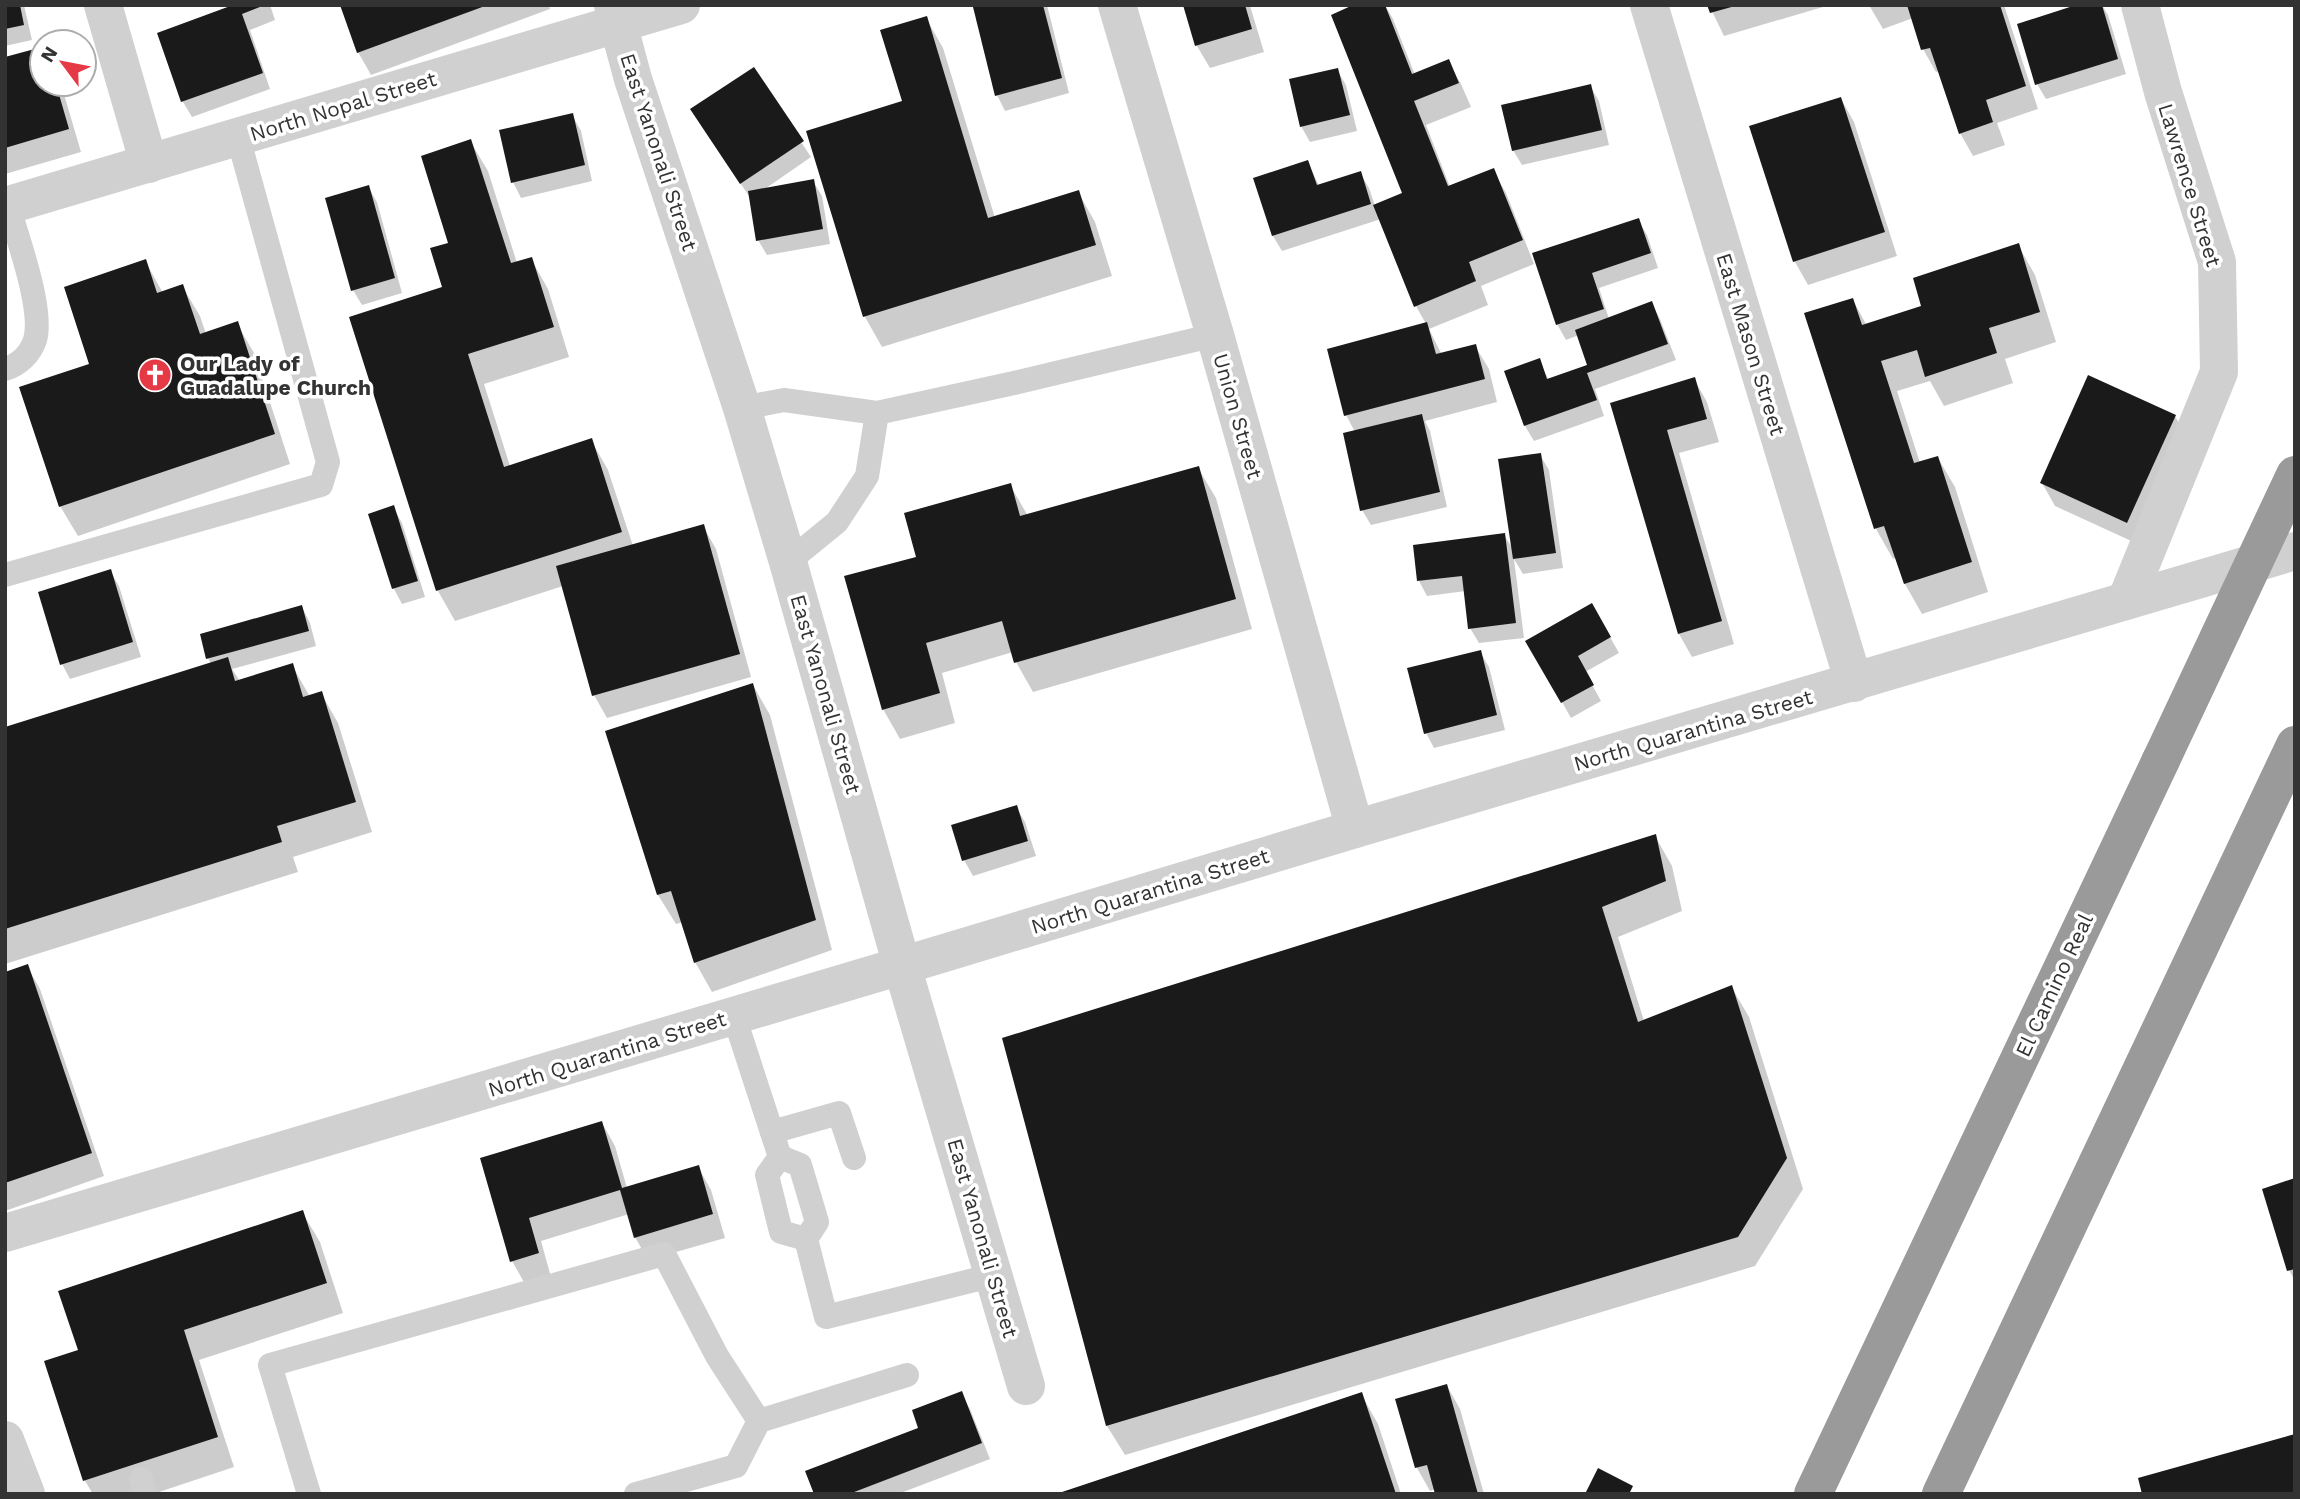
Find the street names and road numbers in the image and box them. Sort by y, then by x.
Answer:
street label: East Yanonali Street [615,50,703,254]
street label: North Nopal Street [247,66,439,146]
street label: Lawrence Street [2153,100,2227,270]
street label: East Mason Street [1711,250,1791,438]
street label: Union Street [1208,350,1268,482]
street label: East Yanonali Street [786,591,867,797]
street label: North Quarantina Street [1571,684,1816,776]
street label: North Quarantina Street [1028,843,1272,939]
street label: El Camino Real [2010,909,2098,1060]
street label: North Quarantina Street [485,1006,729,1102]
street label: East Yanonali Street [943,1135,1024,1341]

